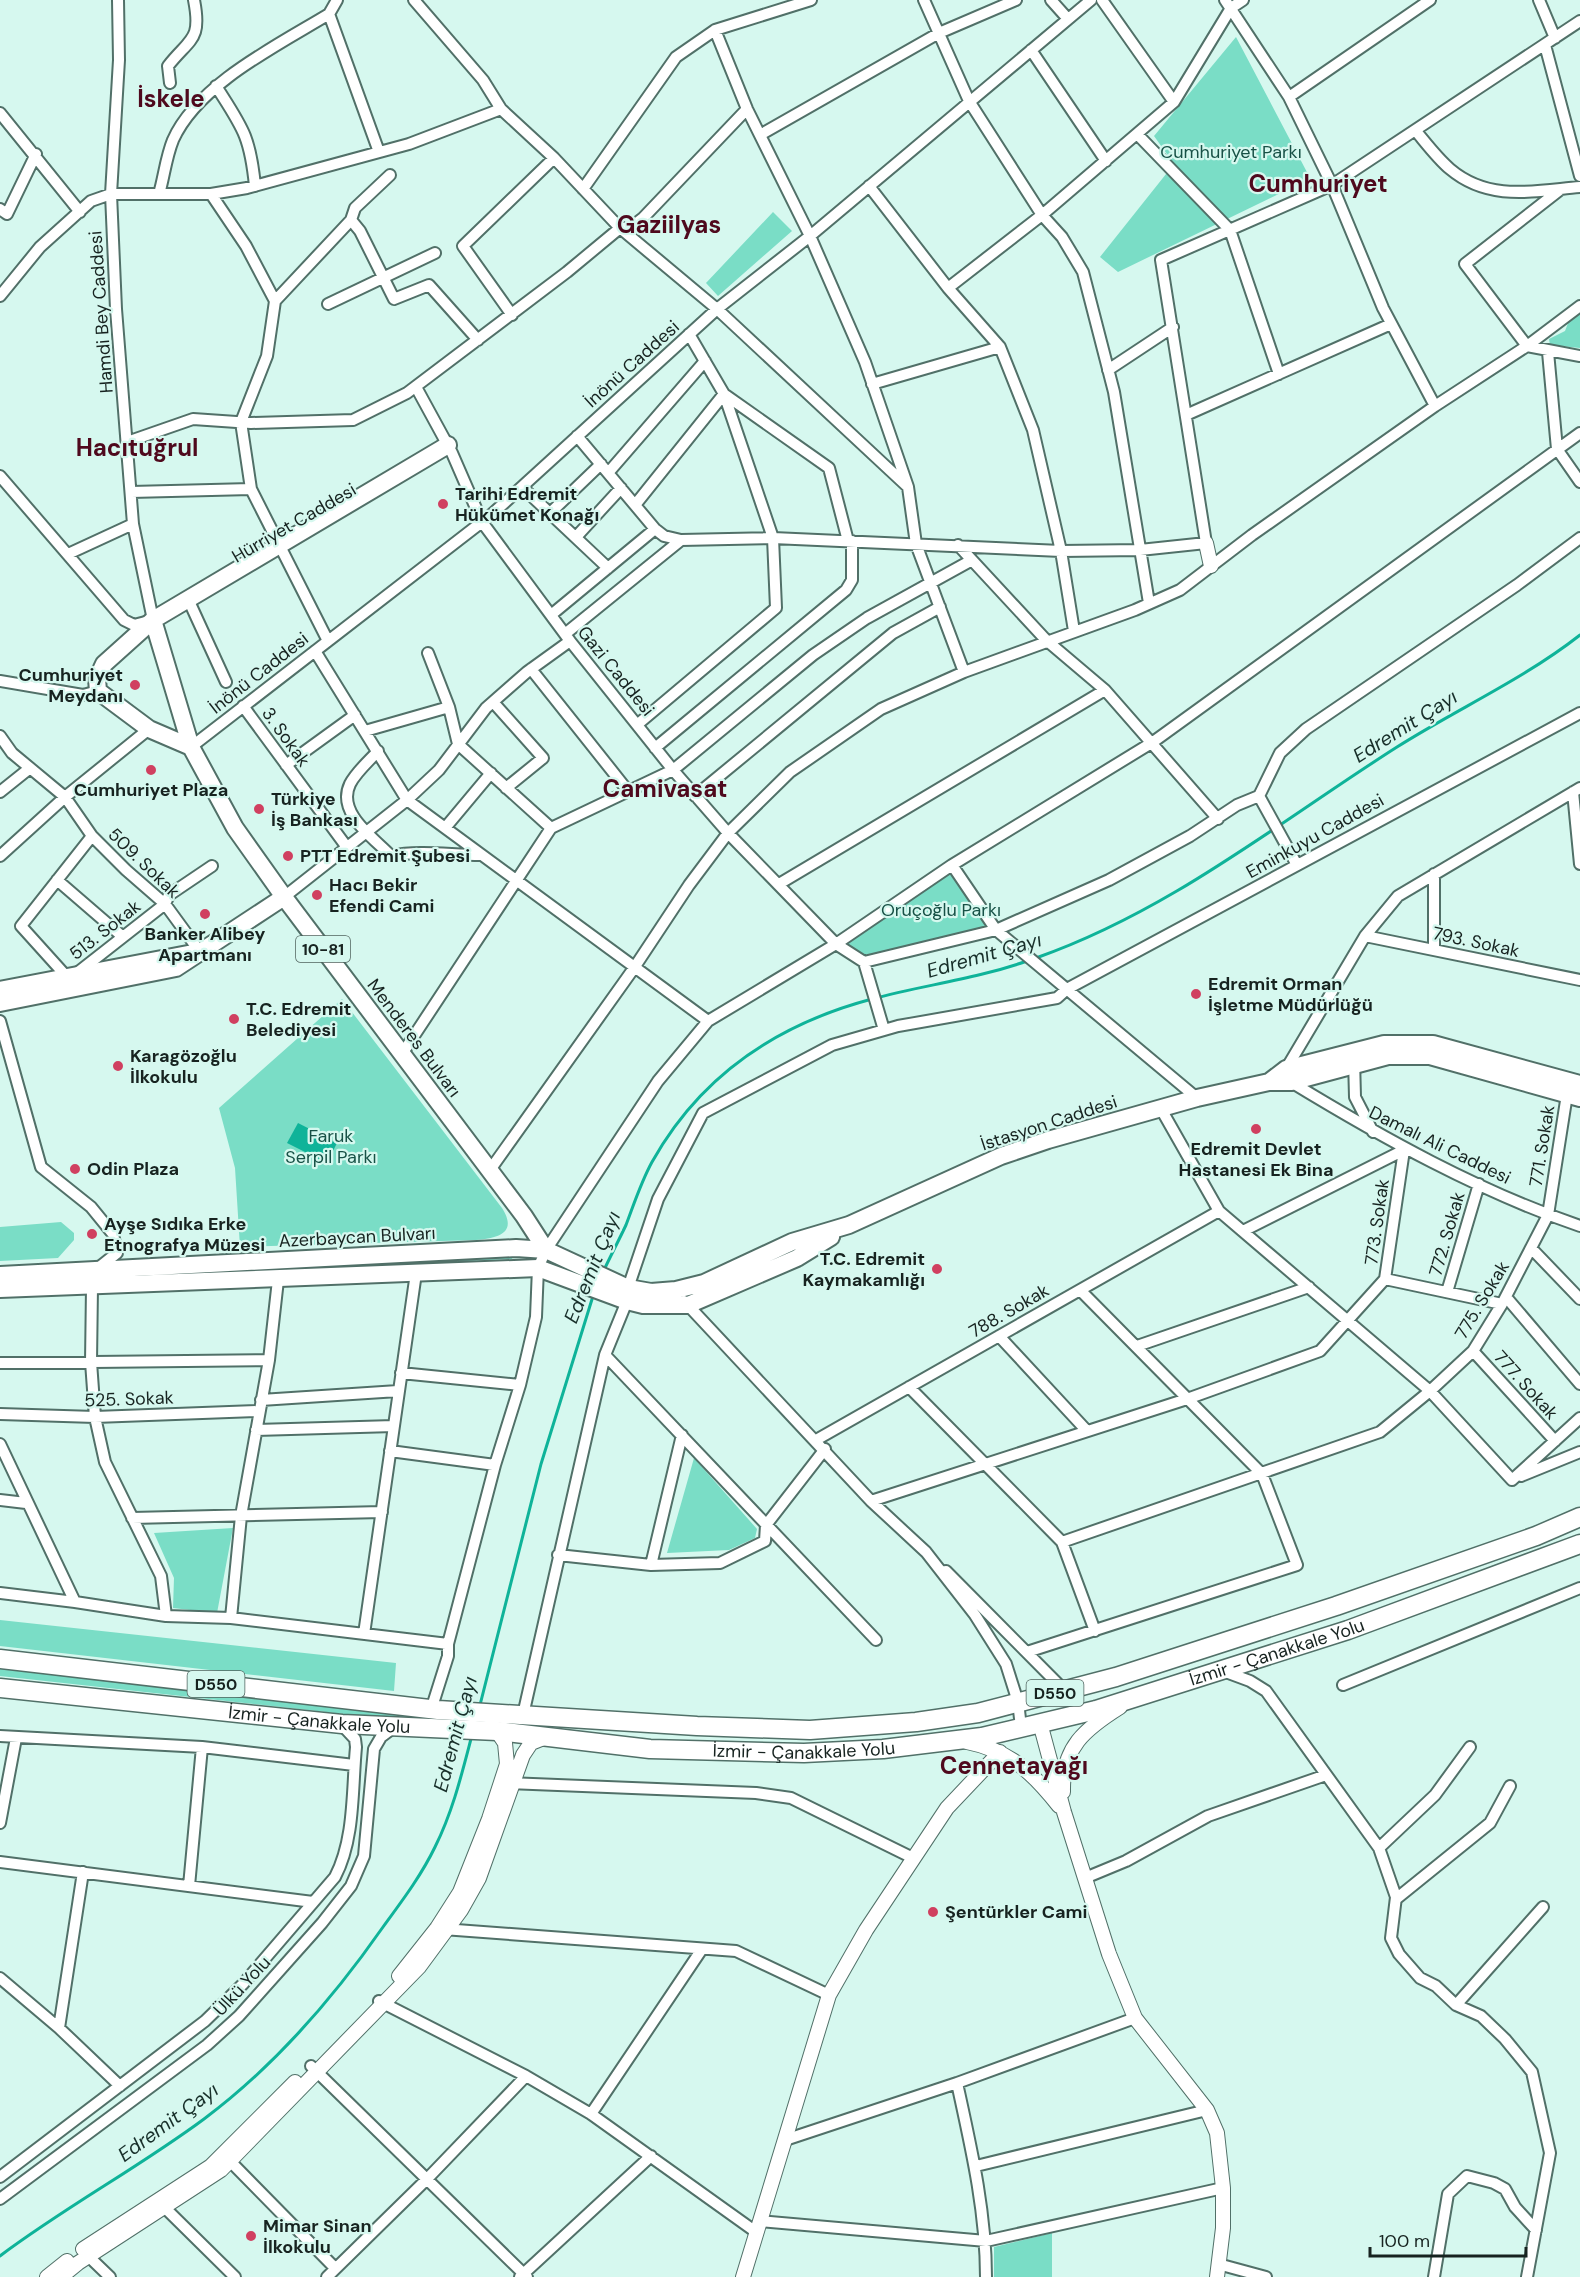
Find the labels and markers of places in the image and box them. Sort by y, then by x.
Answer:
place label: Tarihi Edremit Hükümet Konağı [455,482,599,527]
marker: Tarihi Edremit Hükümet Konağı [436,497,450,511]
place label: Cumhuriyet Meydanı [19,663,123,708]
marker: Cumhuriyet Meydanı [128,678,142,692]
marker: Cumhuriyet Plaza [144,763,158,777]
place label: Cumhuriyet Plaza [74,778,228,802]
place label: Türkiye İş Bankası [271,787,358,832]
marker: Türkiye İş Bankası [252,802,266,816]
place label: PTT Edremit Şubesi [300,844,470,868]
marker: PTT Edremit Şubesi [281,849,295,863]
place label: Hacı Bekir Efendi Cami [329,873,434,918]
marker: Hacı Bekir Efendi Cami [310,888,324,902]
marker: Banker Alibey Apartmanı [198,907,212,921]
place label: Banker Alibey Apartmanı [145,922,266,967]
place label: Edremit Orman İşletme Müdürlüğü [1208,972,1373,1017]
marker: Edremit Orman İşletme Müdürlüğü [1189,987,1203,1001]
place label: T.C. Edremit Belediyesi [246,997,351,1042]
marker: T.C. Edremit Belediyesi [227,1012,241,1026]
place label: Karagözoğlu İlkokulu [130,1044,237,1089]
marker: Karagözoğlu İlkokulu [111,1059,125,1073]
marker: Edremit Devlet Hastanesi Ek Bina [1249,1122,1263,1136]
place label: Edremit Devlet Hastanesi Ek Bina [1179,1137,1333,1182]
place label: Odin Plaza [87,1157,179,1181]
marker: Odin Plaza [68,1162,82,1176]
place label: Ayşe Sıdıka Erke Etnografya Müzesi [104,1212,265,1257]
marker: Ayşe Sıdıka Erke Etnografya Müzesi [85,1227,99,1241]
place label: T.C. Edremit Kaymakamlığı [803,1247,925,1292]
marker: T.C. Edremit Kaymakamlığı [930,1262,944,1276]
place label: Şentürkler Cami [945,1900,1087,1924]
marker: Şentürkler Cami [926,1905,940,1919]
place label: Mimar Sinan İlkokulu [263,2214,372,2259]
marker: Mimar Sinan İlkokulu [244,2229,258,2243]

